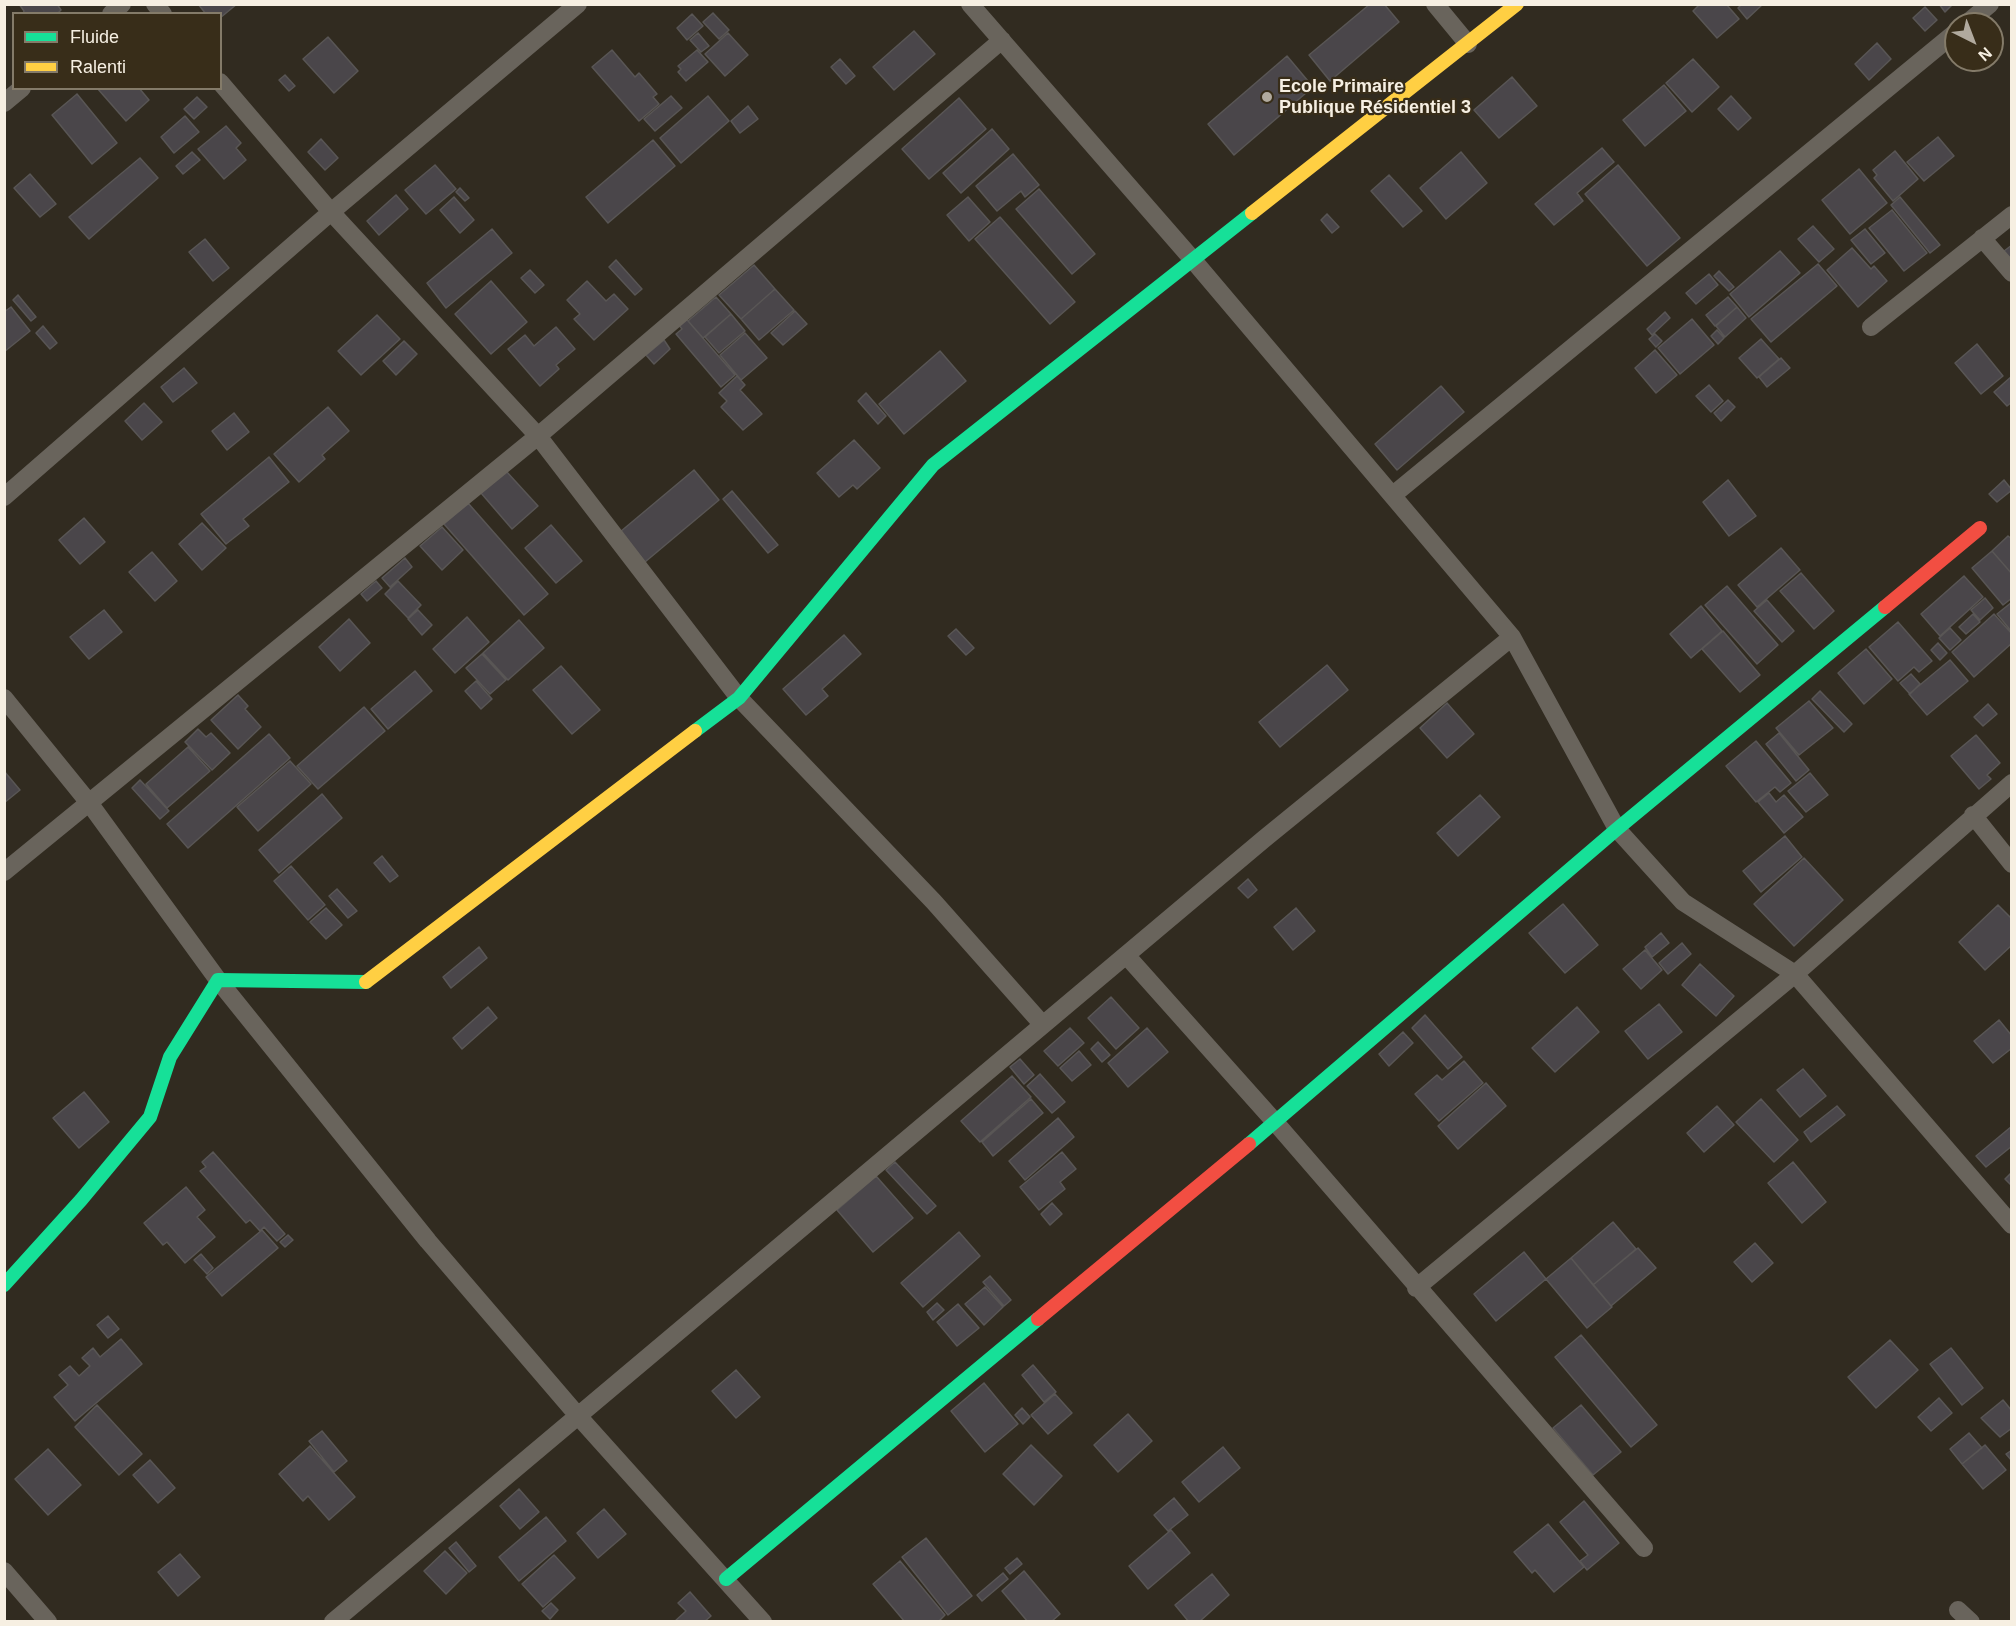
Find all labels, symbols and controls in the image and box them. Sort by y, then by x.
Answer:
legend [12,12,222,90]
north arrow [1944,12,2004,72]
text: Fluide [70,27,119,47]
text: N [1975,44,1995,64]
text: Ralenti [70,57,126,77]
place label: Ecole Primaire Publique Résidentiel 3 [1279,76,1471,118]
marker: Ecole Primaire Publique Résidentiel 3 [1260,90,1274,104]

